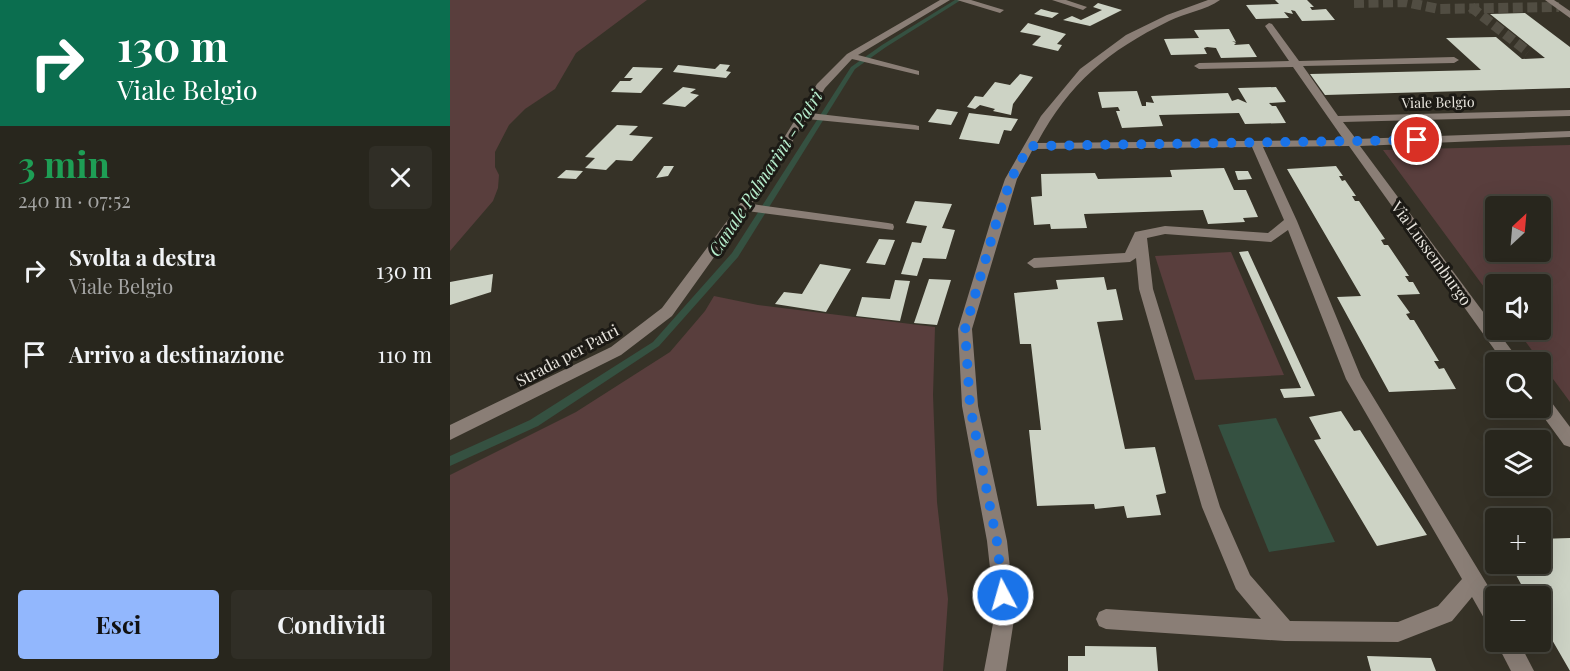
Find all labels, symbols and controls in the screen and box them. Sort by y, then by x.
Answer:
text: 130 m [117,17,228,73]
icon: right [18,24,96,102]
text: Viale Belgio [117,71,258,107]
water label: Canale Palmarini - Patri [702,85,828,261]
street label: Viale Belgio [1400,92,1475,112]
pin [1391,114,1442,165]
icon: arrive [1400,123,1433,156]
text: 3 min [18,139,110,187]
button: close [369,146,432,209]
text: 240 m · 07:52 [18,186,131,213]
street label: Via Lussemburgo [1387,196,1477,309]
north arrow [1485,196,1551,262]
map controls [1485,196,1551,652]
text: Svolta a destra [69,242,216,272]
icon: right [18,254,51,287]
text: 130 m [376,255,432,285]
text: Viale Belgio [69,272,173,299]
button: sound [1485,274,1551,340]
street label: Strada per Patri [512,319,622,391]
icon: arrive [18,338,51,371]
text: Arrivo a destinazione [69,339,284,369]
text: 110 m [378,339,432,369]
button: search [1485,352,1551,418]
button: layers [1485,430,1551,496]
button: + [1485,508,1551,574]
position arrow [971,563,1035,627]
button: − [1485,586,1551,652]
button: Esci [18,590,219,659]
button: Condividi [231,590,432,659]

